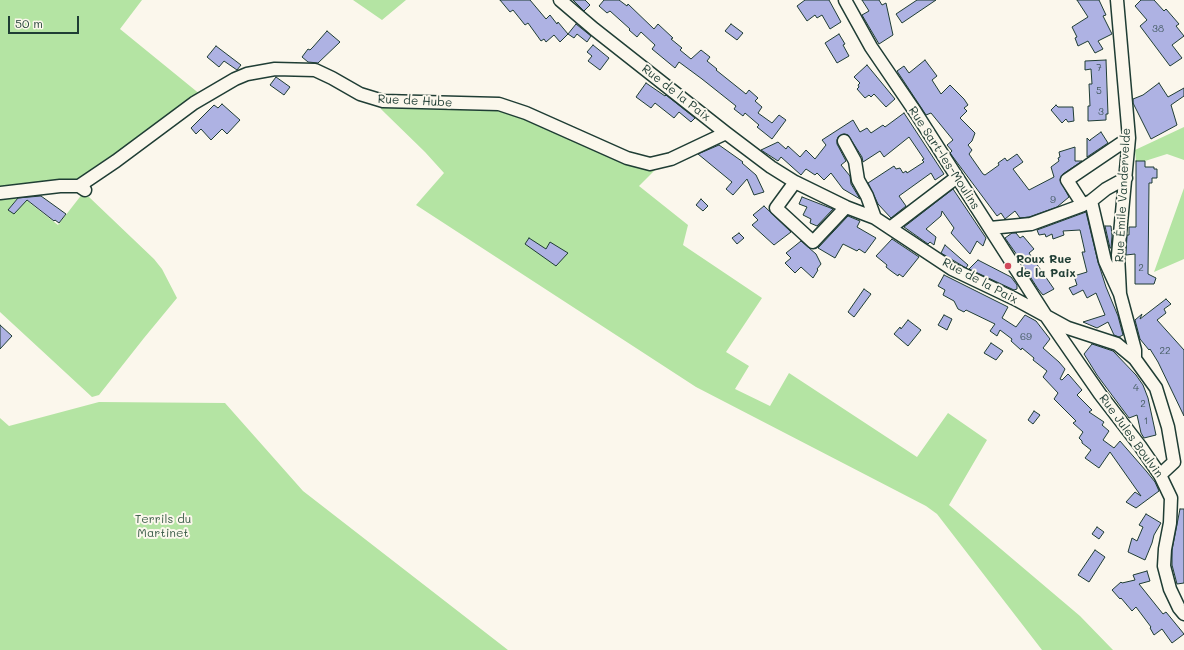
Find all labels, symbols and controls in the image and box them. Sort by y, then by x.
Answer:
scale bar [10,8,81,34]
text: 50 m [15,15,43,31]
house number: 38 [1152,23,1164,35]
street label: Rue de la Paix [639,62,713,124]
house number: 7 [1096,62,1102,74]
house number: 5 [1096,85,1102,97]
street label: Rue de Hube [377,92,453,110]
street label: Rue Sart-les-Moulins [905,104,983,212]
house number: 3 [1098,106,1104,118]
street label: Rue Émile Vandervelde [1112,127,1134,263]
house number: 9 [1050,194,1056,206]
place label: Roux Rue de la Paix [1016,252,1076,280]
street label: Rue de la Paix [940,255,1020,307]
marker: Roux Rue de la Paix [1003,261,1013,271]
house number: 2 [1138,262,1144,274]
house number: 69 [1020,331,1032,343]
house number: 22 [1159,345,1171,357]
house number: 4 [1133,382,1139,394]
street label: Rue Jules Boulvin [1096,391,1166,481]
house number: 2 [1140,398,1146,410]
house number: 1 [1144,415,1148,427]
park label: Terrils du Martinet [135,512,191,540]

